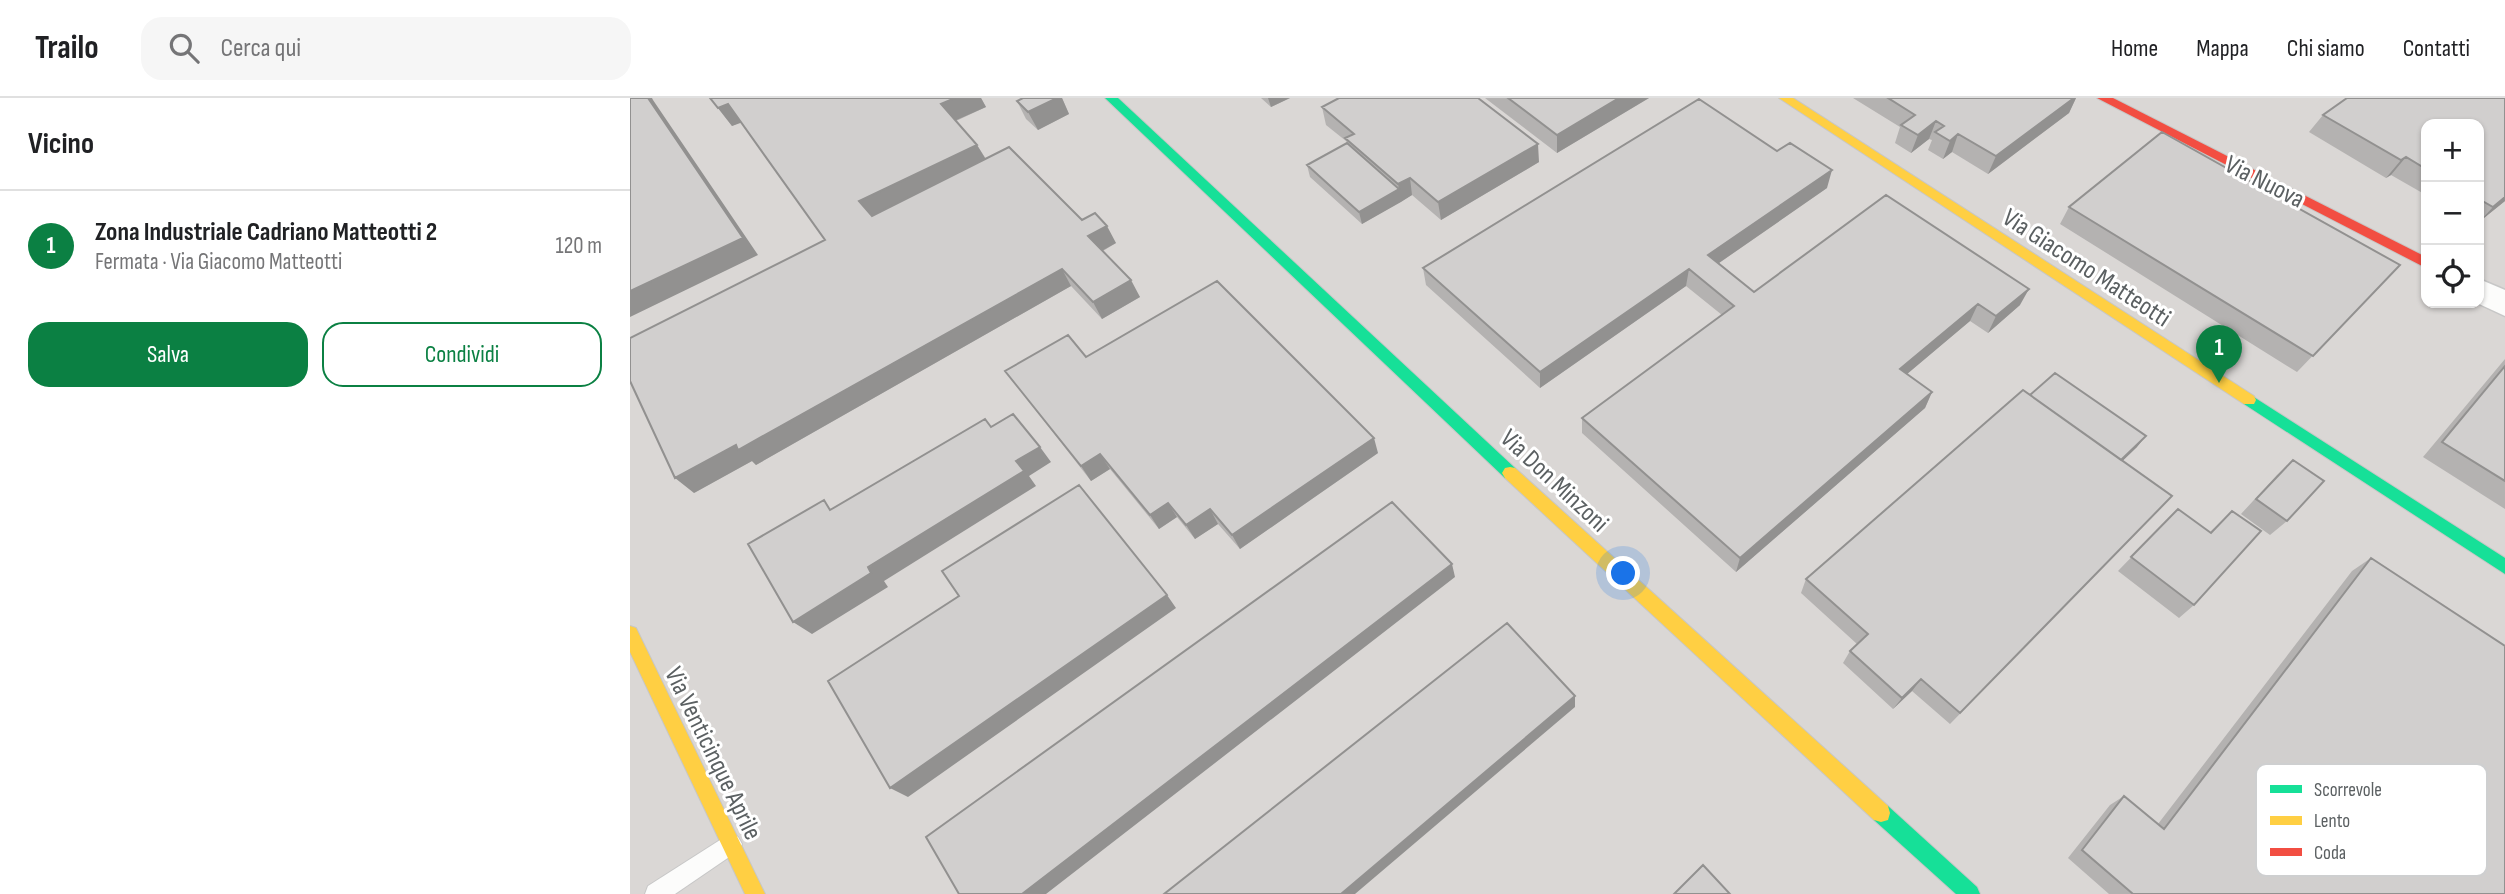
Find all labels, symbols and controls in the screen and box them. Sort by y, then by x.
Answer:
search box [141,17,631,80]
text: Trailo [35,28,99,68]
icon: search [165,29,203,67]
text: Cerca qui [221,33,301,64]
text: Home [2111,34,2158,63]
text: Mappa [2196,34,2249,63]
text: Chi siamo [2287,34,2365,63]
text: Contatti [2403,34,2470,63]
map controls [2421,119,2484,308]
button: + [2421,119,2484,182]
text: Vicino [28,126,94,162]
street label: Via Nuova [2219,149,2309,215]
button: − [2421,182,2484,245]
street label: Via Giacomo Matteotti [1996,202,2176,334]
text: Zona Industriale Cadriano Matteotti 2 [95,217,437,248]
text: 1 [46,232,56,260]
text: 120 m [556,232,602,260]
button: locate [2421,245,2484,308]
text: Fermata · Via Giacomo Matteotti [95,248,342,276]
button: Salva [28,322,308,387]
button: Condividi [322,322,602,387]
pin: 1 [2196,325,2242,383]
street label: Via Don Minzoni [1493,423,1615,539]
your location [1606,556,1640,590]
street label: Via Venticinque Aprile [657,662,768,845]
legend [2256,764,2487,876]
text: Scorrevole [2314,779,2382,802]
text: Lento [2314,810,2350,833]
text: Coda [2314,842,2346,865]

